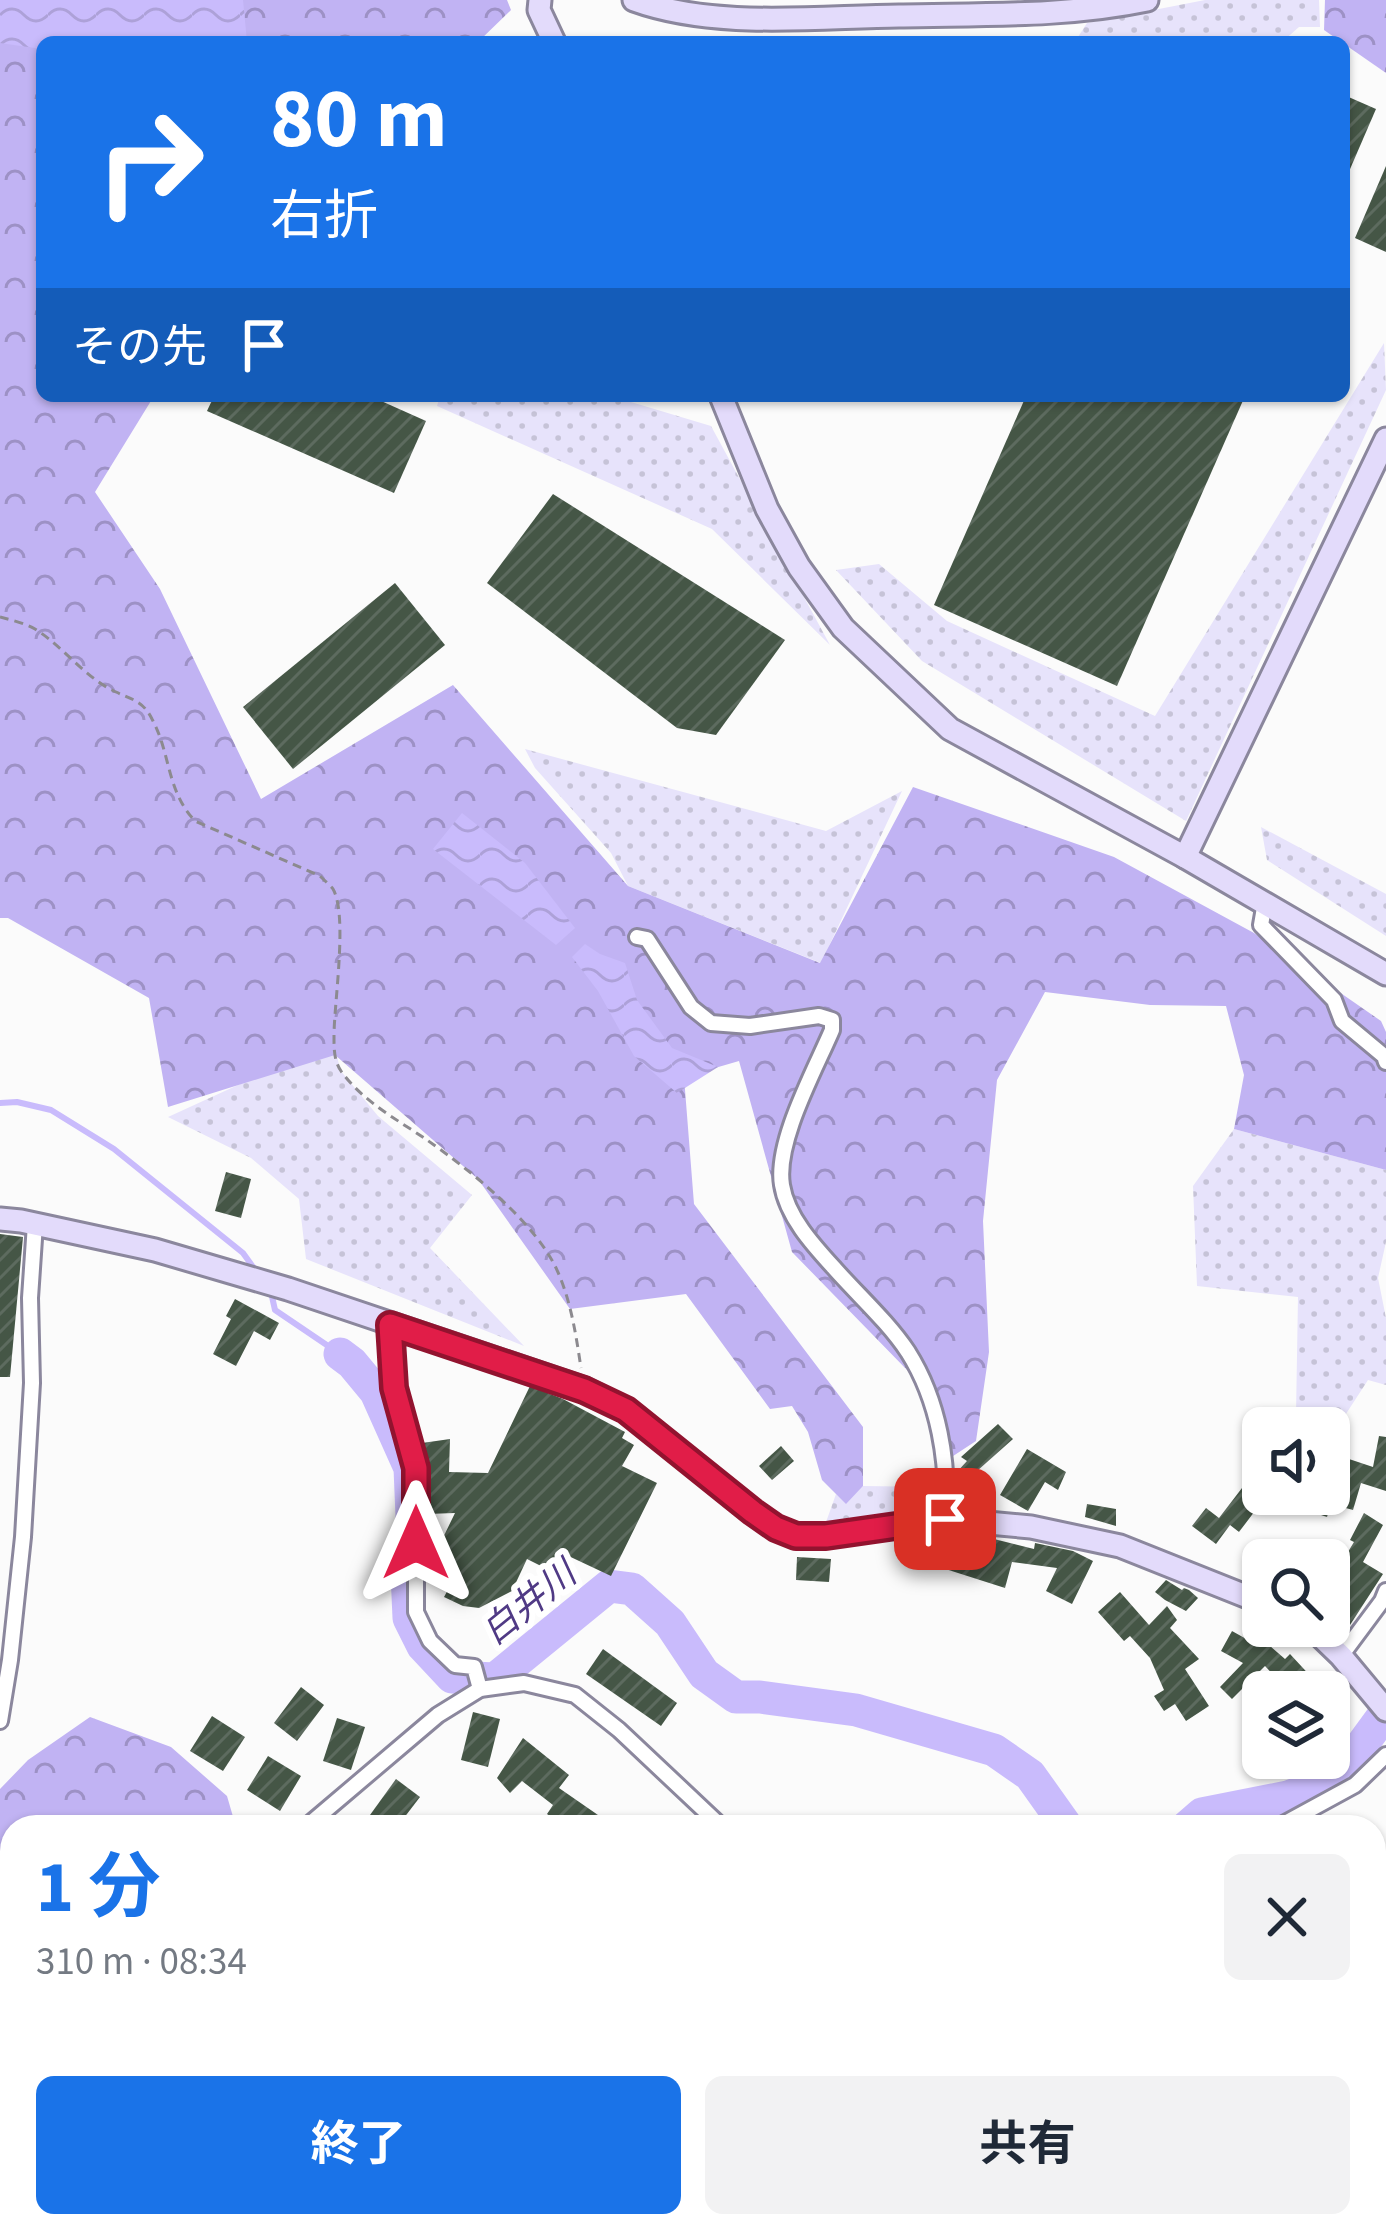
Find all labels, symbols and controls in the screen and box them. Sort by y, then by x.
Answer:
text: 80 m [270,60,448,180]
icon: right [72,84,228,240]
text: 右折 [270,179,378,256]
icon: arrive [231,312,297,378]
text: その先 [72,316,207,380]
map controls [1242,1407,1350,1779]
button: sound [1242,1407,1350,1515]
pin [894,1468,996,1570]
position arrow [353,1480,479,1606]
icon: arrive [912,1486,978,1552]
button: search [1242,1539,1350,1647]
water label: 白井川 [471,1547,590,1657]
button: layers [1242,1671,1350,1779]
text: 1 分 [36,1837,160,1940]
button: close [1224,1854,1350,1980]
text: 310 m · 08:34 [36,1934,247,1990]
button: 終了 [36,2076,681,2214]
button: 共有 [705,2076,1350,2214]

